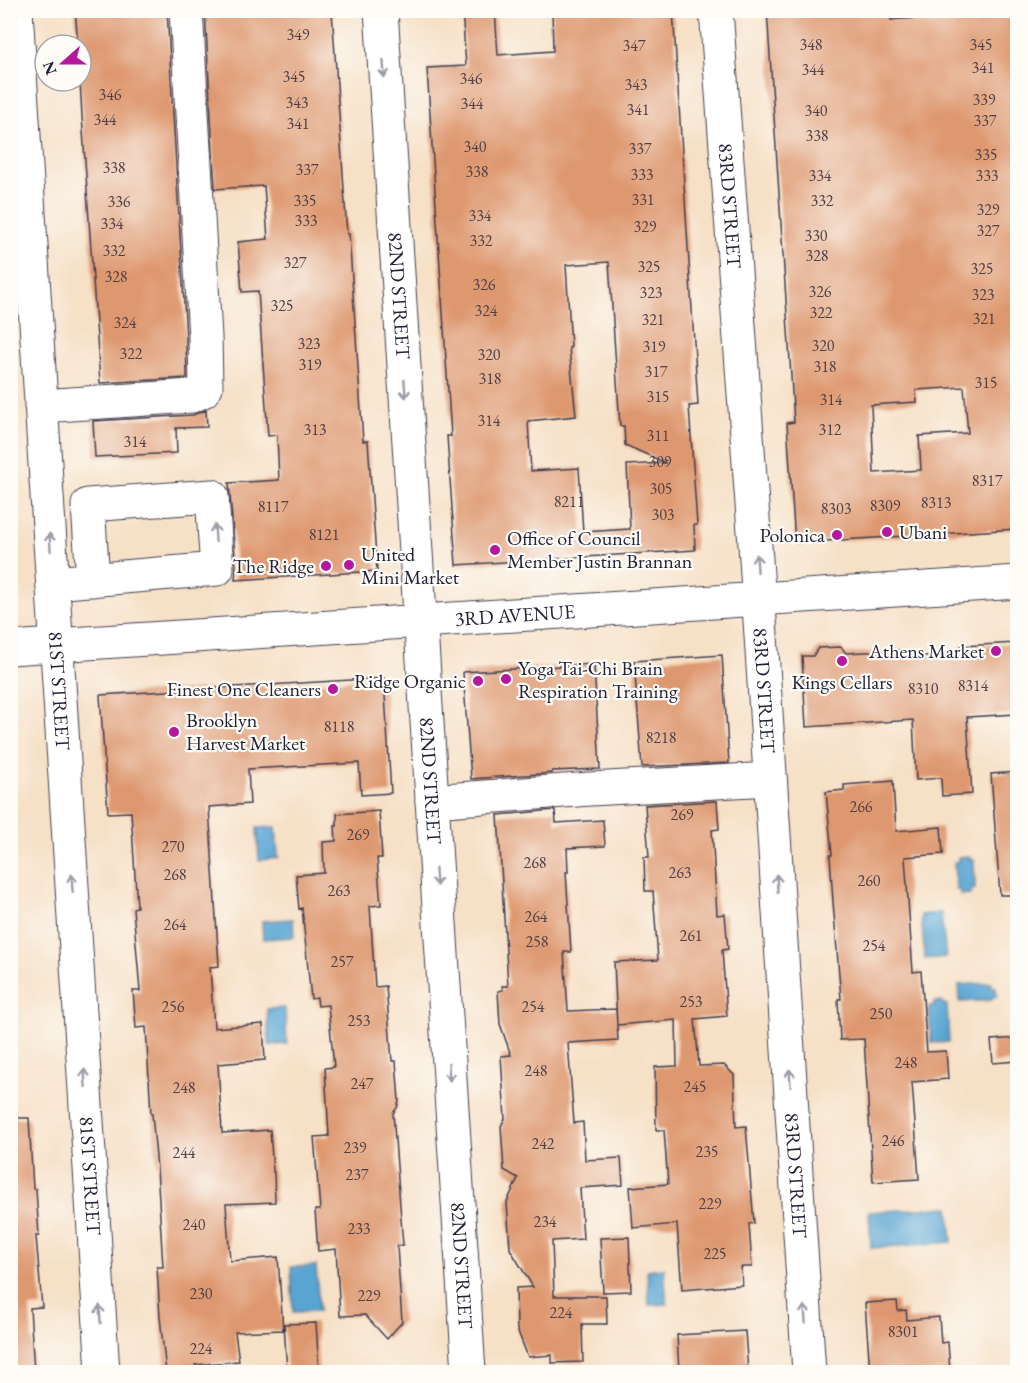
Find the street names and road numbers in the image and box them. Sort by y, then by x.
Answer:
street label: 83RD STREET [713,142,748,270]
street label: 82ND STREET [382,231,417,360]
street label: 3RD AVENUE [454,598,576,632]
street label: 83RD STREET [748,627,782,754]
street label: 81ST STREET [43,630,76,751]
street label: 82ND STREET [414,716,448,845]
street label: 83RD STREET [779,1112,813,1239]
street label: 81ST STREET [74,1115,107,1236]
street label: 82ND STREET [445,1201,479,1330]

